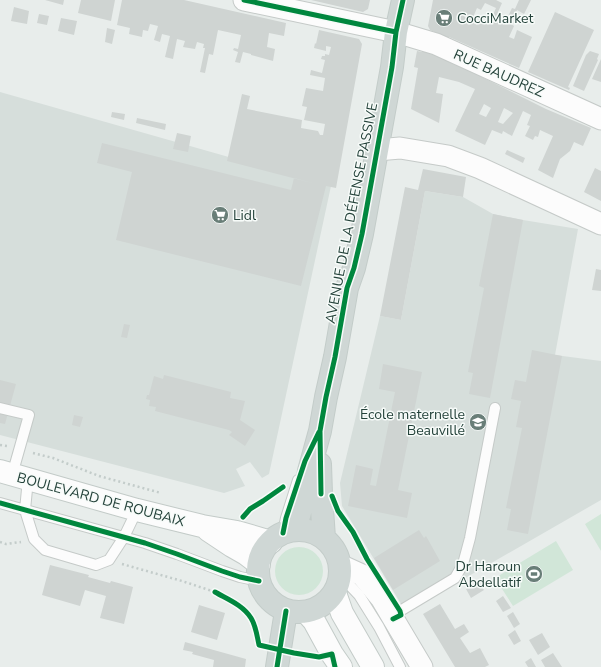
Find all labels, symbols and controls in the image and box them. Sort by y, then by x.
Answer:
supermarket icon: CocciMarket [434,8,454,28]
place label: CocciMarket [457,9,533,28]
street label: RUE BAUDREZ [451,45,547,102]
street label: AVENUE DE LA DÉFENSE PASSIVE [321,101,382,325]
supermarket icon: Lidl [210,205,230,225]
place label: Lidl [233,206,257,225]
place label: École maternelle Beauvillé [360,405,465,440]
school or university icon: École maternelle Beauvillé [468,412,488,432]
street label: BOULEVARD DE ROUBAIX [15,468,187,531]
place label: Dr Haroun Abdellatif [455,557,521,592]
sports icon: Dr Haroun Abdellatif [524,564,544,584]

